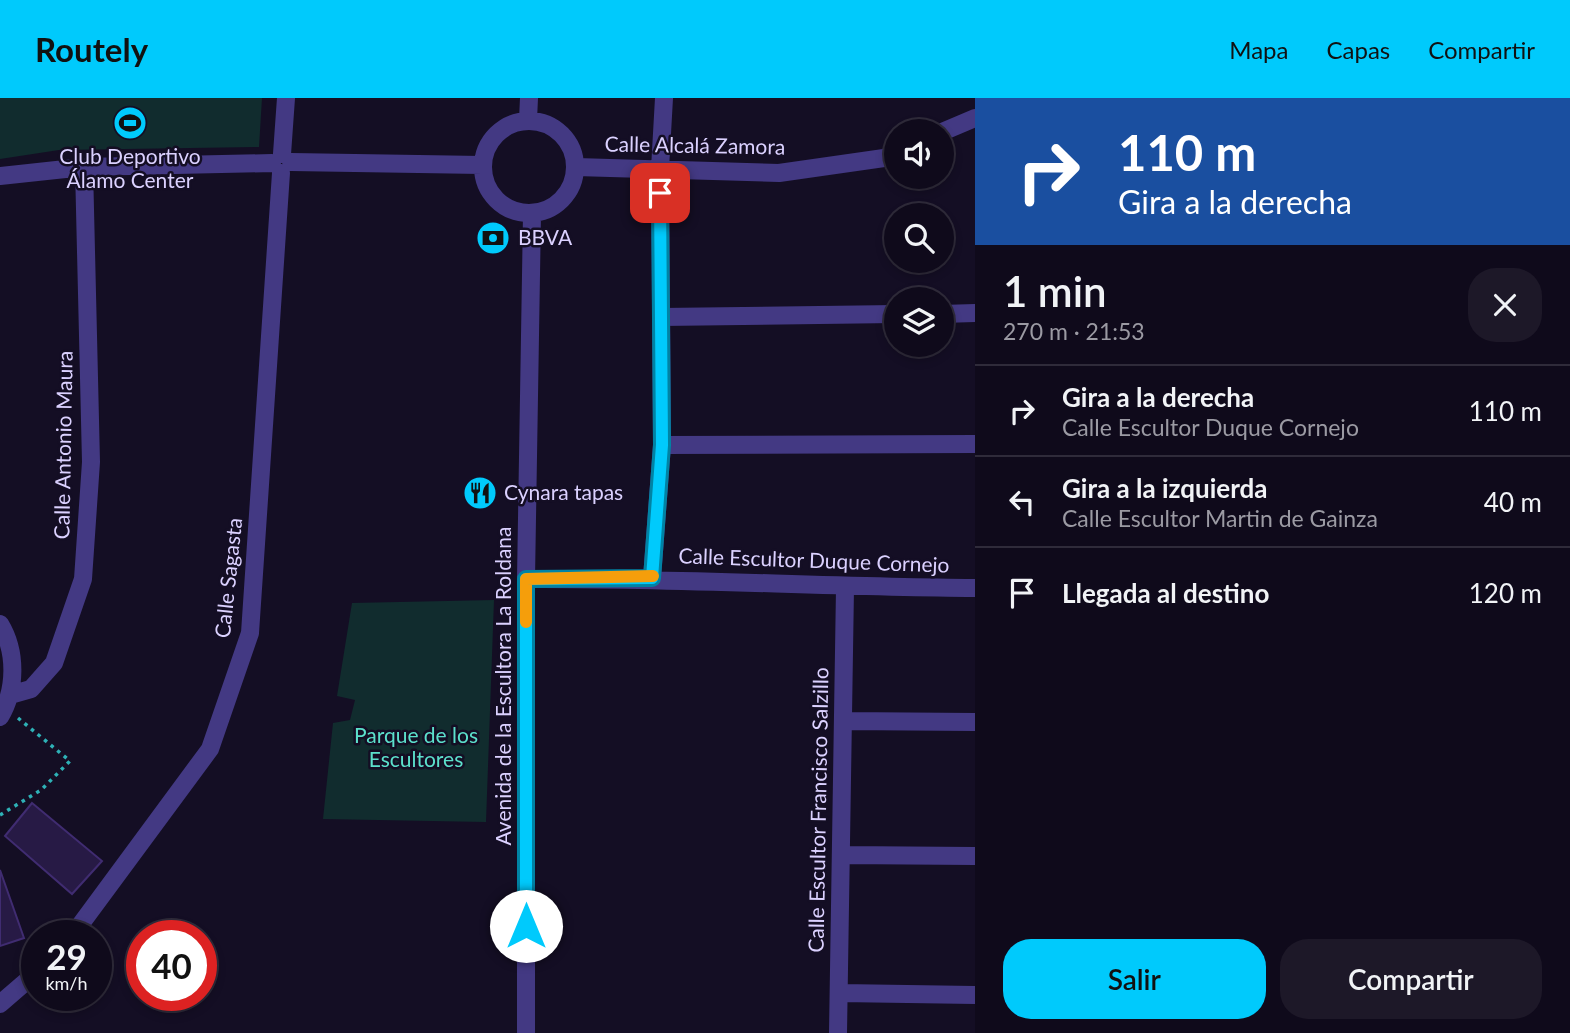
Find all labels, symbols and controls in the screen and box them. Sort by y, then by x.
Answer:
text: Routely [35,29,148,69]
text: Mapa [1229,35,1288,64]
text: Capas [1326,35,1390,64]
text: Compartir [1428,35,1535,64]
sports icon: Club Deportivo Álamo Center [111,104,149,142]
map controls [884,119,954,357]
button: sound [884,119,954,189]
text: 110 m [1118,123,1256,181]
icon: right [1003,126,1094,217]
street label: Calle Alcalá Zamora [605,130,786,159]
place label: Club Deportivo Álamo Center [59,143,201,192]
pin [630,163,690,223]
icon: arrive [641,174,679,212]
text: Gira a la derecha [1118,182,1352,221]
button: search [884,203,954,273]
bank icon: BBVA [474,219,512,257]
place label: BBVA [518,224,573,249]
text: 1 min [1003,266,1107,316]
button: close [1468,268,1542,342]
button: layers [884,287,954,357]
text: 270 m · 21:53 [1003,317,1145,345]
street label: Calle Antonio Maura [48,350,77,539]
text: Gira a la derecha [1062,381,1254,413]
icon: right [1003,392,1041,430]
text: 110 m [1469,395,1542,427]
text: Calle Escultor Duque Cornejo [1062,413,1359,441]
text: Gira a la izquierda [1062,472,1268,504]
restaurant icon: Cynara tapas [461,474,499,512]
place label: Cynara tapas [504,479,623,504]
icon: left [1003,483,1041,521]
text: 40 m [1484,486,1542,518]
text: Calle Escultor Martin de Gainza [1062,504,1378,532]
street label: Calle Sagasta [209,516,246,639]
street label: Avenida de la Escultora La Roldana [490,526,515,846]
street label: Calle Escultor Duque Cornejo [678,542,950,577]
icon: arrive [1003,574,1041,612]
text: Llegada al destino [1062,577,1269,609]
text: 120 m [1469,577,1542,609]
street label: Calle Escultor Francisco Salzillo [803,667,832,953]
park label: Parque de los Escultores [354,722,478,771]
position arrow [489,889,563,963]
speed limit sign: 40 [126,920,217,1011]
text: 29 [46,935,87,977]
button: Salir [1003,939,1266,1019]
button: Compartir [1280,939,1542,1019]
text: km/h [45,972,88,994]

